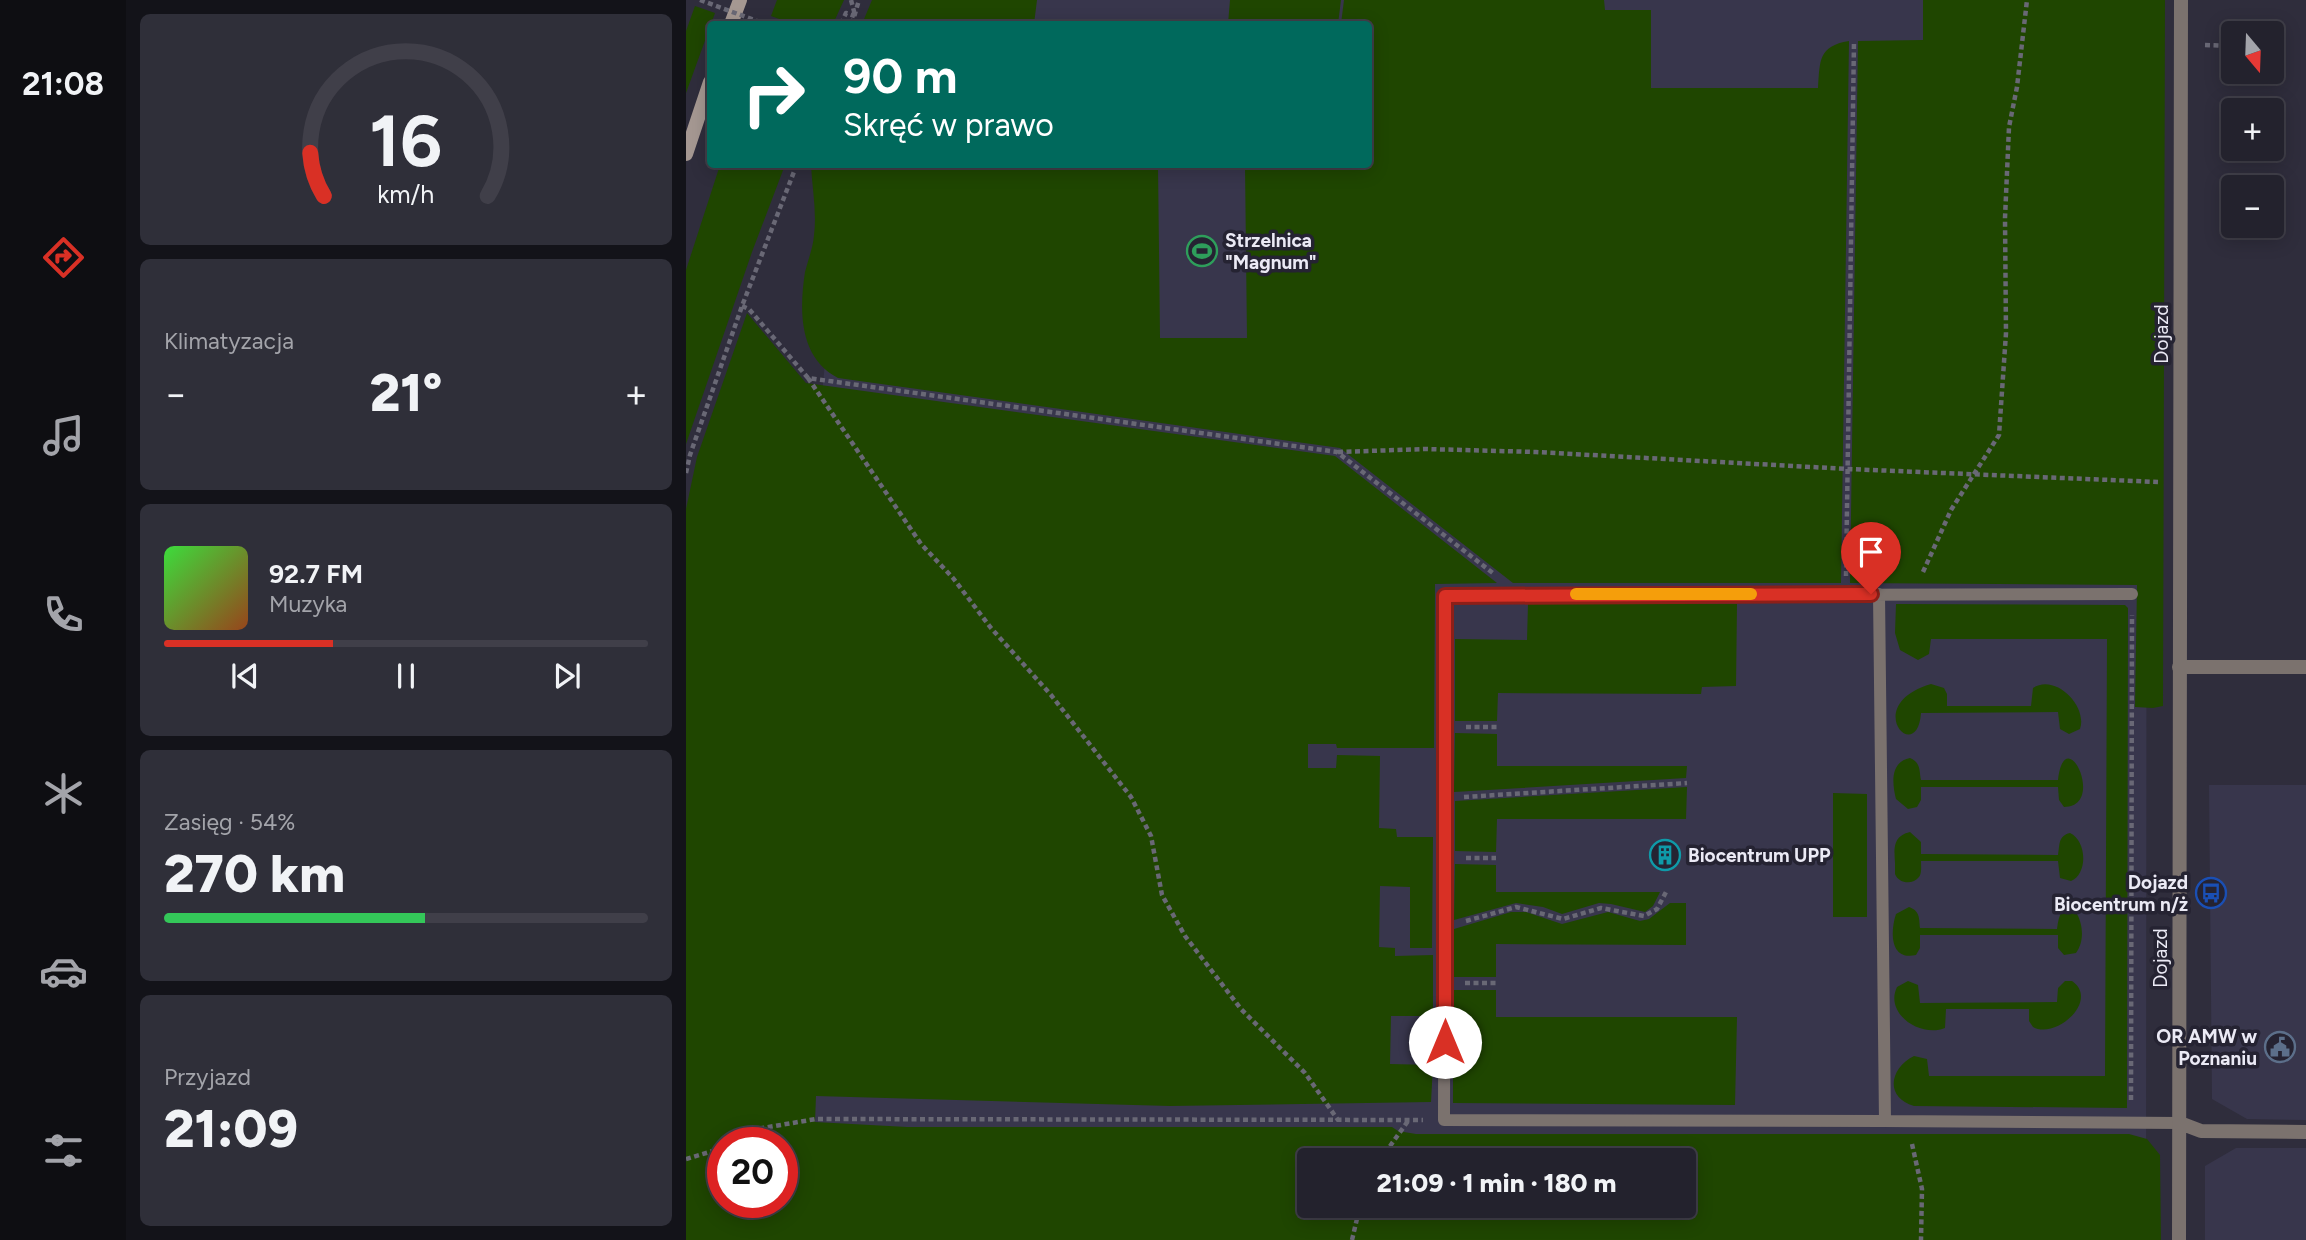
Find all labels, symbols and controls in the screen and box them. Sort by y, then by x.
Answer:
north arrow [2221,21,2284,84]
map controls [2221,21,2284,238]
text: 90 m [843,46,958,105]
icon: right [728,49,819,140]
text: 21:08 [22,65,104,103]
text: 16 [370,97,442,184]
button: + [2221,98,2284,161]
text: Skręć w prawo [843,106,1054,144]
button: − [2221,175,2284,238]
text: km/h [377,178,435,208]
place label: Strzelnica "Magnum" [1225,229,1317,274]
icon: directions [39,233,88,282]
sports icon: Strzelnica "Magnum" [1185,234,1219,268]
street label: Dojazd [2150,304,2173,364]
text: Klimatyzacja [164,327,294,355]
text: 21° [370,362,442,424]
text: − [164,371,188,417]
text: + [624,371,648,417]
icon: music [39,411,88,460]
pin [1841,522,1901,594]
icon: arrive [1852,533,1890,571]
text: 92.7 FM [269,558,363,590]
icon: phone [39,590,88,639]
text: Muzyka [269,590,347,618]
icon: previous [226,657,264,695]
icon: pause [387,657,425,695]
icon: next [548,657,586,695]
icon: climate [39,769,88,818]
text: Zasięg · 54% [164,808,295,836]
building icon: Biocentrum UPP [1648,838,1682,872]
text: 270 km [164,843,345,905]
place label: Biocentrum UPP [1688,844,1831,867]
place label: Dojazd Biocentrum n/ż [2054,871,2188,916]
bus stop icon: Dojazd Biocentrum n/ż [2194,876,2228,910]
street label: Dojazd [2149,928,2172,988]
icon: car [39,947,88,996]
position arrow [1408,1005,1482,1079]
place label: OR AMW w Poznaniu [2156,1025,2257,1070]
public building icon: OR AMW w Poznaniu [2263,1030,2297,1064]
text: Przyjazd [164,1063,251,1091]
text: 21:09 [164,1098,298,1160]
icon: filters [39,1126,88,1175]
speed limit sign: 20 [707,1127,798,1218]
text: 21:09 · 1 min · 180 m [1376,1167,1617,1199]

